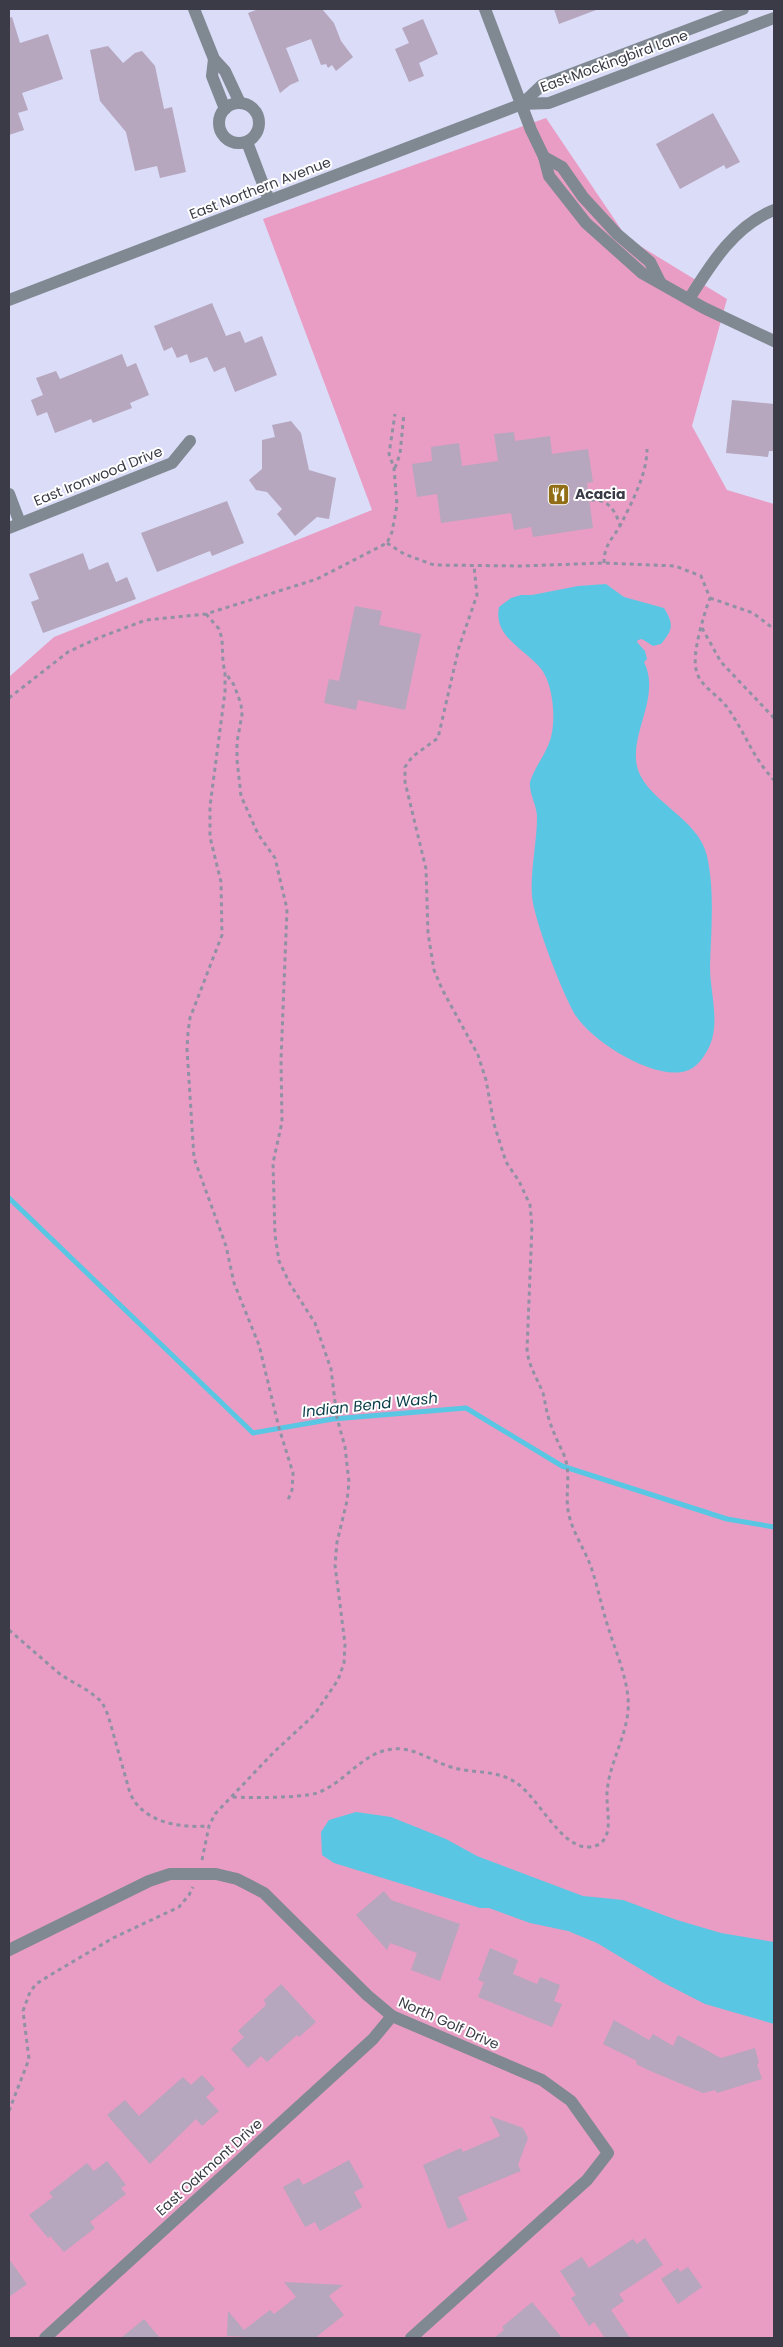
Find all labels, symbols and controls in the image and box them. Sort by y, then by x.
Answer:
street label: East Mockingbird Lane [537,25,691,97]
street label: East Northern Avenue [186,152,334,224]
street label: East Ironwood Drive [31,441,166,511]
restaurant icon: Acacia [547,482,571,506]
place label: Acacia [575,484,625,504]
water label: Indian Bend Wash [301,1387,439,1422]
street label: North Golf Drive [395,1992,503,2054]
street label: East Oakmont Drive [151,2114,267,2220]

